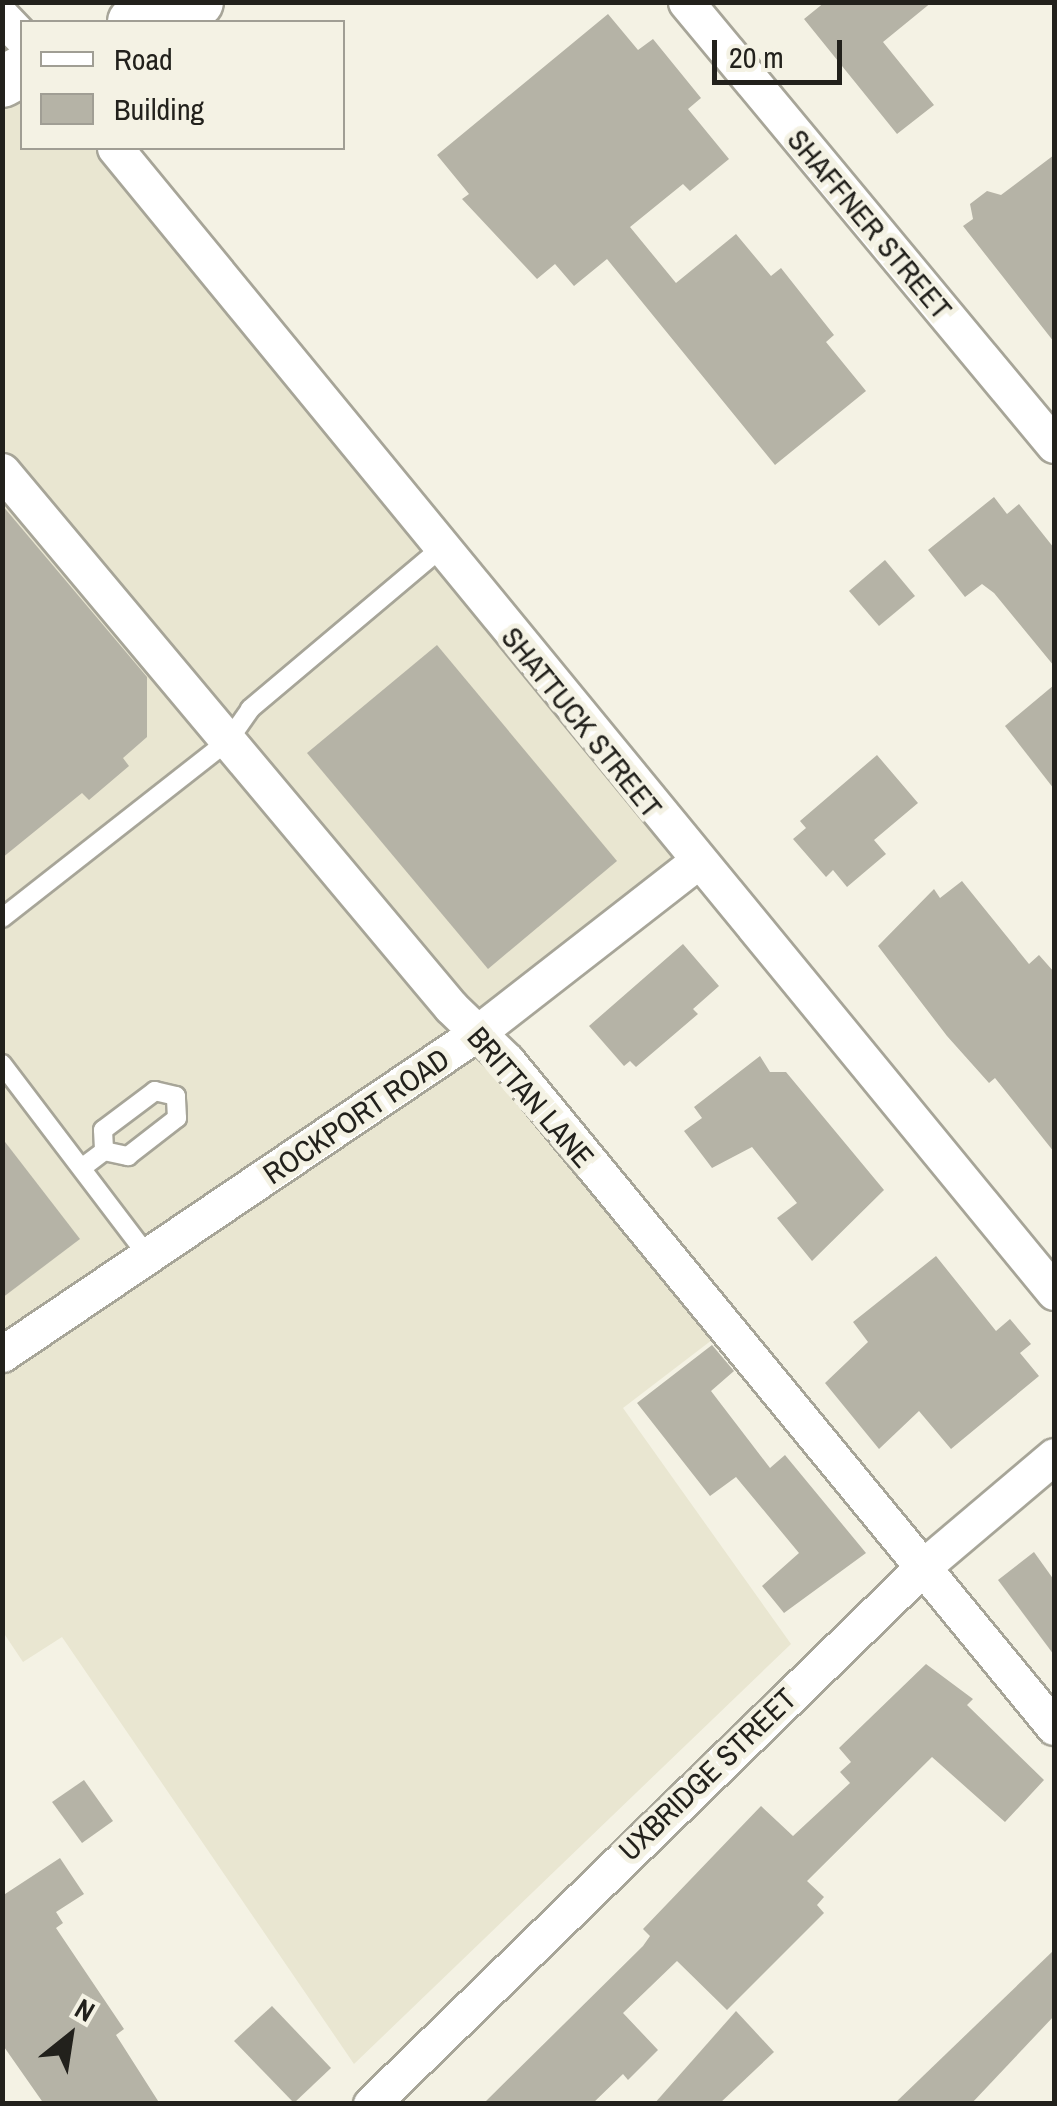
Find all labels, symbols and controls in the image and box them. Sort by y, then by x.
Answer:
legend [20,20,345,150]
scale bar [717,20,847,82]
text: 20 m [729,37,784,77]
text: Road [114,39,173,79]
text: Building [114,89,204,129]
street label: SHAFFNER STREET [780,122,960,326]
street label: SHATTUCK STREET [494,619,670,825]
street label: BRITTAN LANE [460,1019,602,1175]
street label: ROCKPORT ROAD [256,1040,456,1192]
street label: UXBRIDGE STREET [611,1680,803,1868]
north arrow [20,1986,120,2086]
text: N [68,1989,102,2031]

